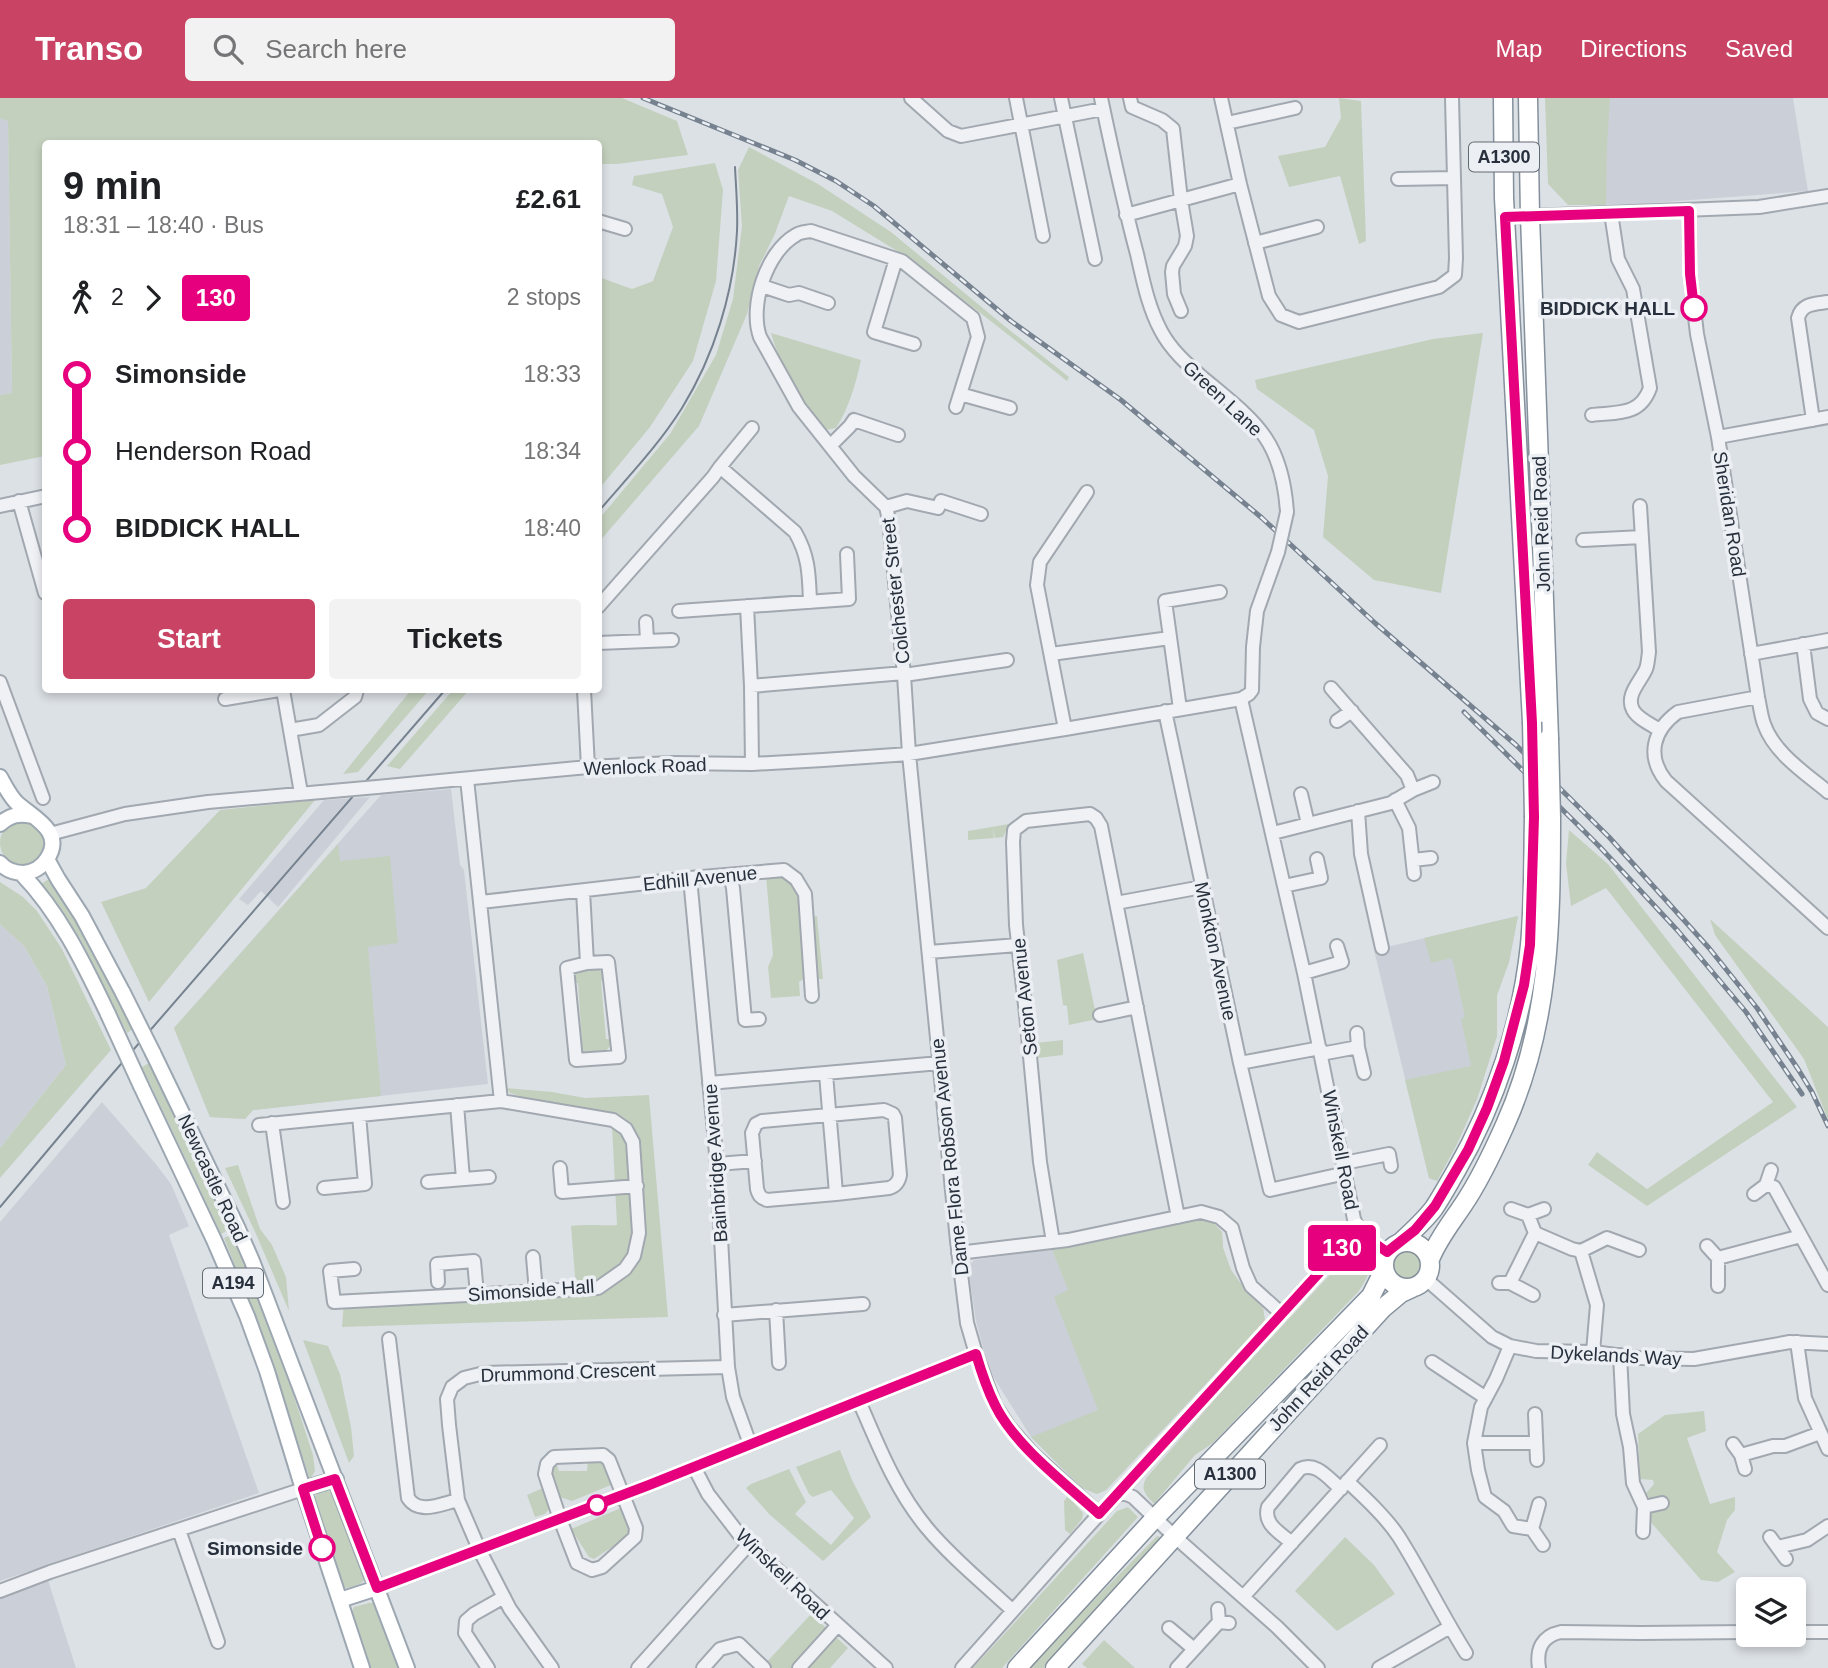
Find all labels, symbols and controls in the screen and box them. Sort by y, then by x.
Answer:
search box [185,18,675,81]
text: Transo [35,30,143,67]
icon: search [209,30,247,68]
text: Search here [265,34,407,64]
text: Map [1496,35,1542,62]
text: Directions [1580,35,1687,62]
text: Saved [1725,35,1793,62]
road number: A1300 [1469,142,1539,172]
text: 9 min [63,165,162,207]
text: £2.61 [516,184,581,214]
text: 18:31 – 18:40 · Bus [63,212,264,238]
icon: walk [63,279,101,317]
icon: forward [134,279,172,317]
text: 2 [111,284,124,310]
text: 130 [196,284,236,311]
text: 2 stops [507,284,581,310]
marker: BIDDICK HALL [1681,295,1707,321]
place label: BIDDICK HALL [1540,298,1675,319]
street label: Green Lane [1179,356,1267,440]
text: Simonside [115,359,246,389]
text: 18:33 [523,361,581,387]
text: Henderson Road [115,436,312,466]
text: 18:34 [523,438,581,464]
street label: Sheridan Road [1709,450,1750,578]
street label: John Reid Road [1529,456,1554,592]
text: BIDDICK HALL [115,513,300,543]
text: 18:40 [523,515,581,541]
street label: Colchester Street [877,516,914,665]
button: Start [63,599,315,679]
button: Tickets [329,599,581,679]
street label: Wenlock Road [583,754,707,779]
street label: Edhill Avenue [642,862,758,895]
street label: Monkton Avenue [1191,880,1240,1022]
street label: Seton Avenue [1008,937,1041,1057]
street label: Dame Flora Robson Avenue [927,1037,972,1277]
street label: Bainbridge Avenue [699,1083,732,1243]
street label: Winskell Road [1319,1088,1362,1212]
street label: Newcastle Road [174,1111,251,1245]
line badge: 130 [1302,1225,1382,1271]
text: 130 [1322,1234,1362,1261]
road number: A194 [203,1268,263,1298]
street label: Simonside Hall [467,1276,595,1305]
street label: John Reid Road [1264,1321,1373,1435]
street label: Dykelands Way [1550,1342,1683,1369]
street label: Drummond Crescent [480,1359,657,1386]
road number: A1300 [1195,1460,1265,1489]
unlabelled marker [587,1495,607,1515]
street label: Winskell Road [732,1525,834,1624]
marker: Simonside [309,1535,335,1561]
place label: Simonside [207,1538,303,1559]
map controls [1736,1577,1806,1647]
button: layers [1736,1577,1806,1647]

